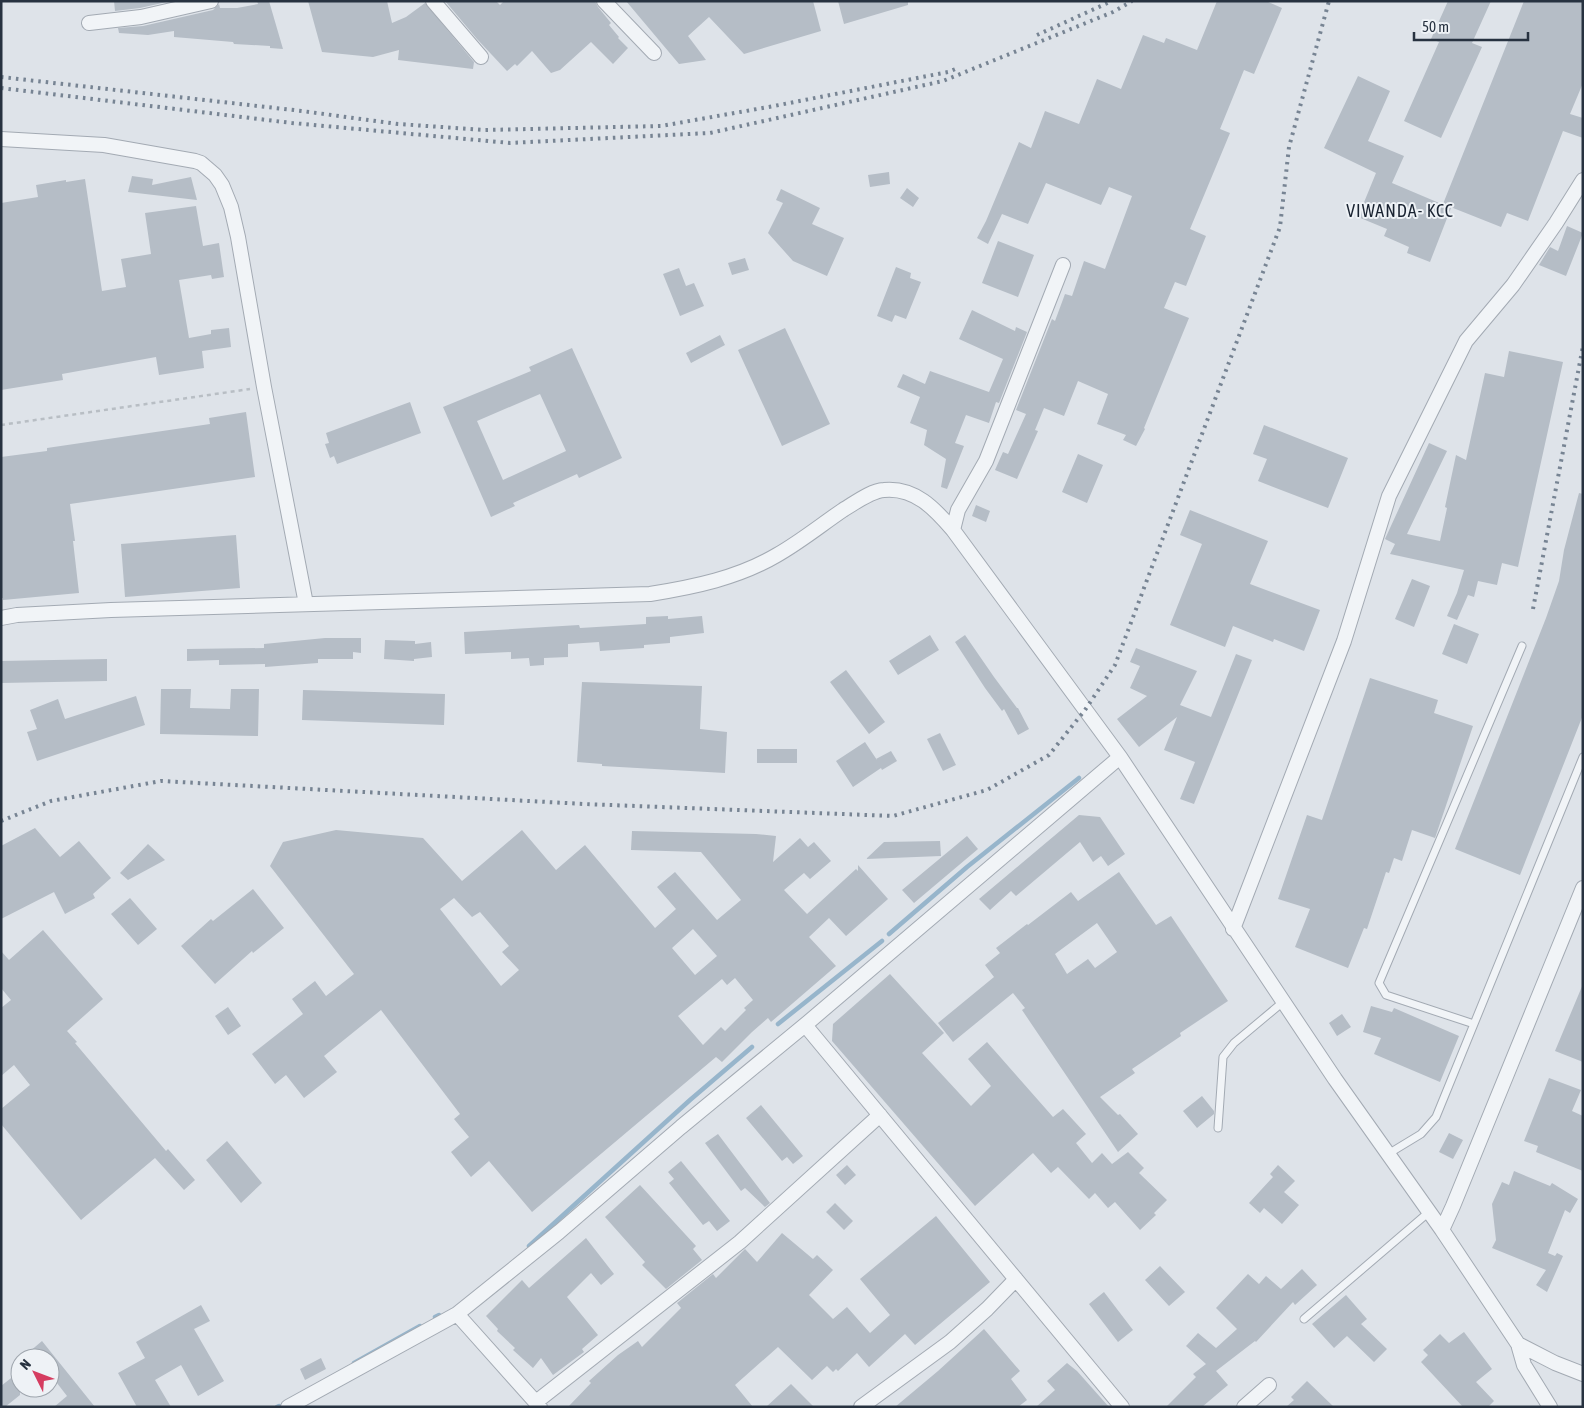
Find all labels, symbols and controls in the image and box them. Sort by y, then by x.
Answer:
scale bar [1414,10,1528,42]
text: 50 m [1422,18,1449,35]
district label: VIWANDA- KCC [1346,200,1454,221]
north arrow [10,1348,60,1398]
text: N [17,1356,34,1373]

